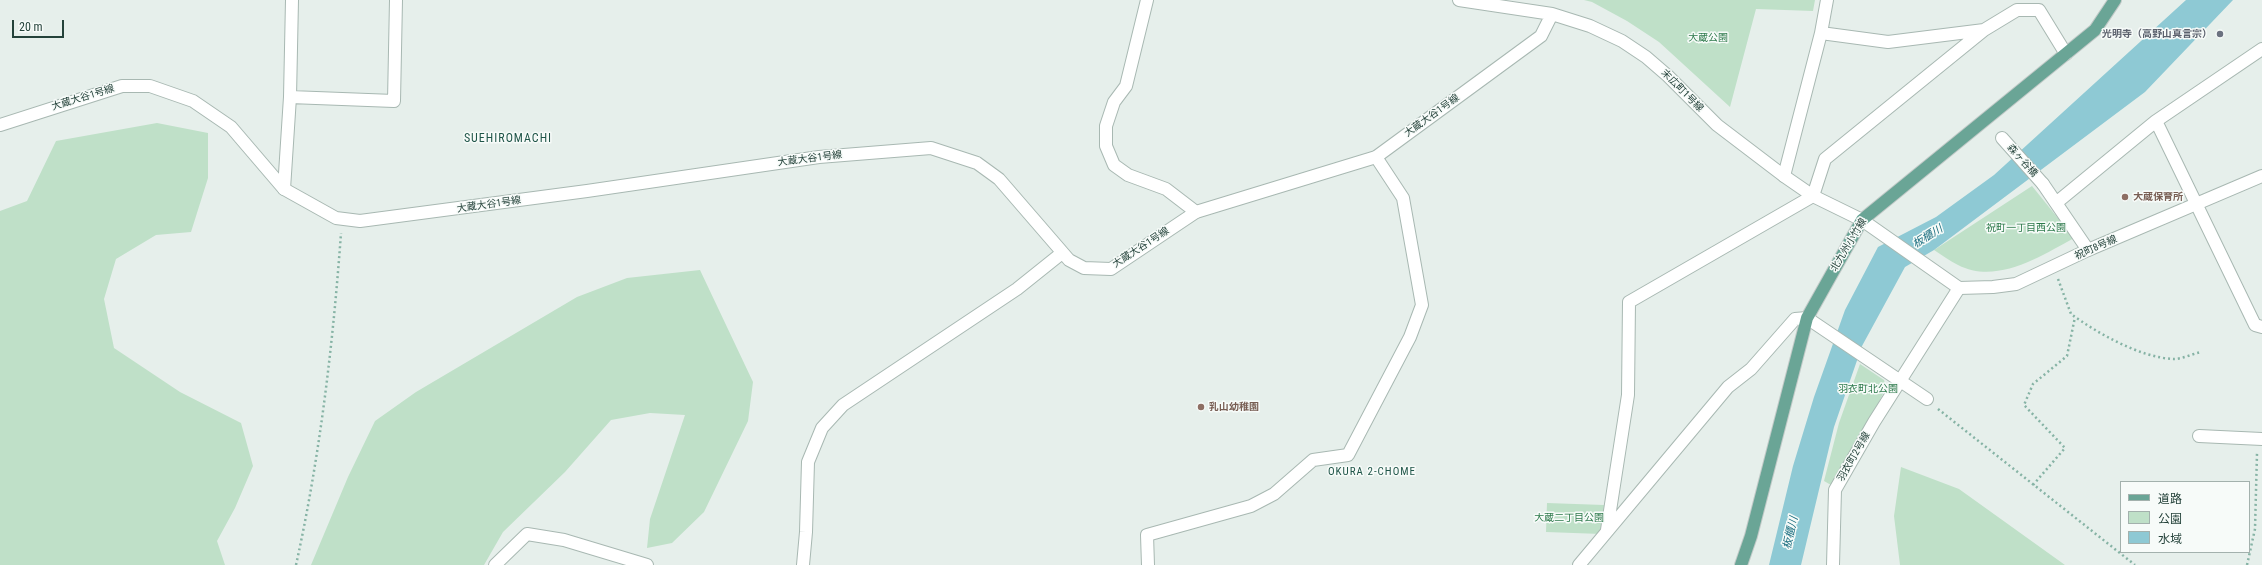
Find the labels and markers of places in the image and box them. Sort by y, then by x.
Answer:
place label: 光明寺（高野山真言宗） [2102,28,2212,40]
marker: 光明寺（高野山真言宗） [2215,29,2225,39]
place label: 大蔵保育所 [2133,191,2183,203]
marker: 大蔵保育所 [2120,192,2130,202]
place label: 乳山幼稚園 [1209,401,1259,413]
marker: 乳山幼稚園 [1196,402,1206,412]

